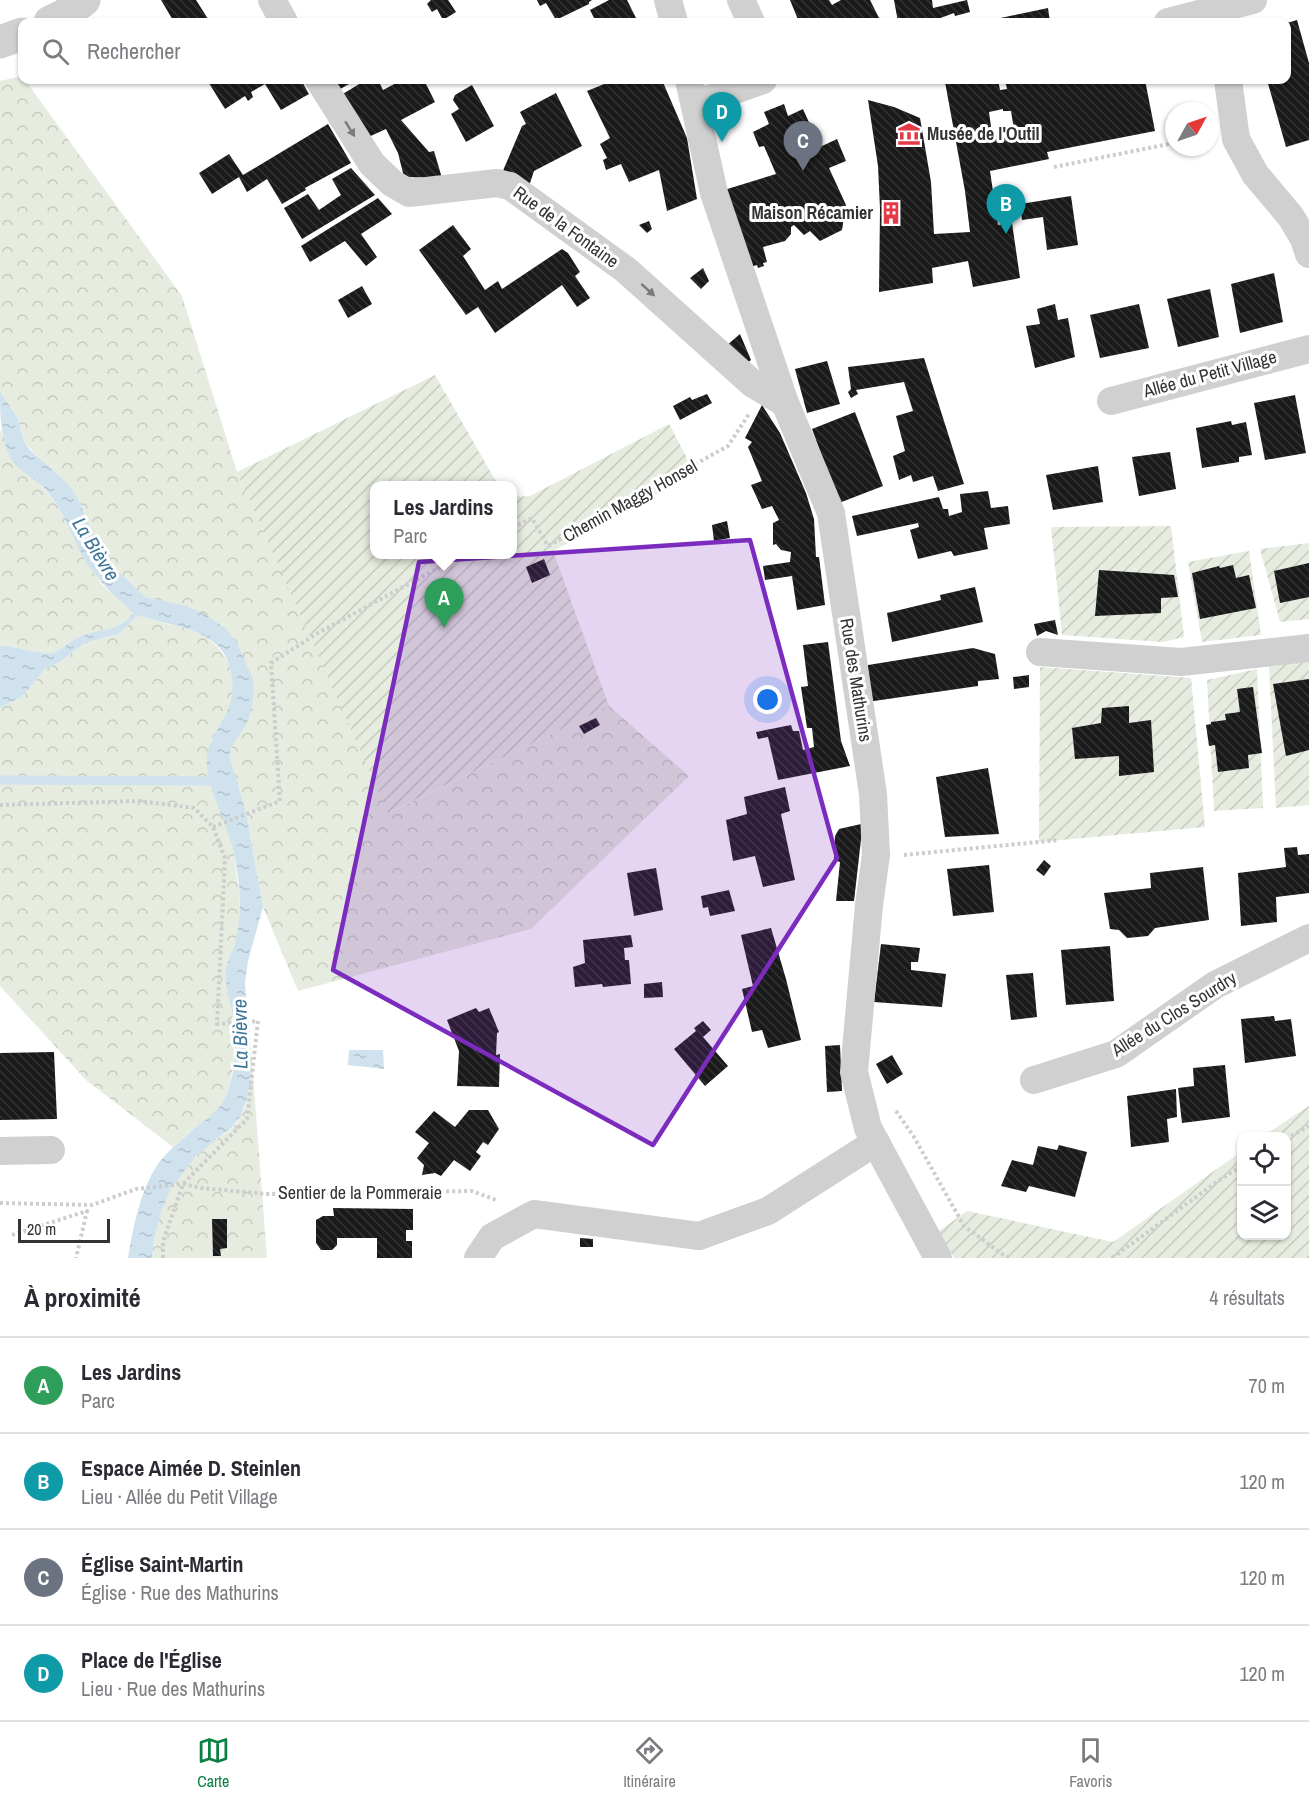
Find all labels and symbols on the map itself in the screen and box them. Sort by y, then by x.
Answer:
pin: D [702,92,742,142]
north arrow [1165,102,1219,156]
one-way arrow [345,121,356,137]
museum icon: Musée de l'Outil [896,121,922,147]
place label: Musée de l'Outil [927,121,1040,146]
pin: C [784,122,822,171]
street label: Rue de la Fontaine [508,180,624,273]
pin: B [986,184,1026,234]
place label: Maison Récamier [752,200,873,225]
building icon: Maison Récamier [878,200,904,226]
one-way arrow [640,283,655,296]
street label: Allée du Petit Village [1140,344,1279,404]
street label: Chemin Maggy Honsel [558,453,701,548]
water label: La Bièvre [66,512,126,586]
pin: A [424,578,464,628]
street label: Rue des Mathurins [834,616,879,743]
your location [753,685,782,714]
street label: Allée du Clos Sourdry [1106,965,1241,1063]
water label: La Bièvre [225,999,254,1069]
street label: Sentier de la Pommeraie [278,1180,442,1205]
scale bar [18,1216,110,1244]

